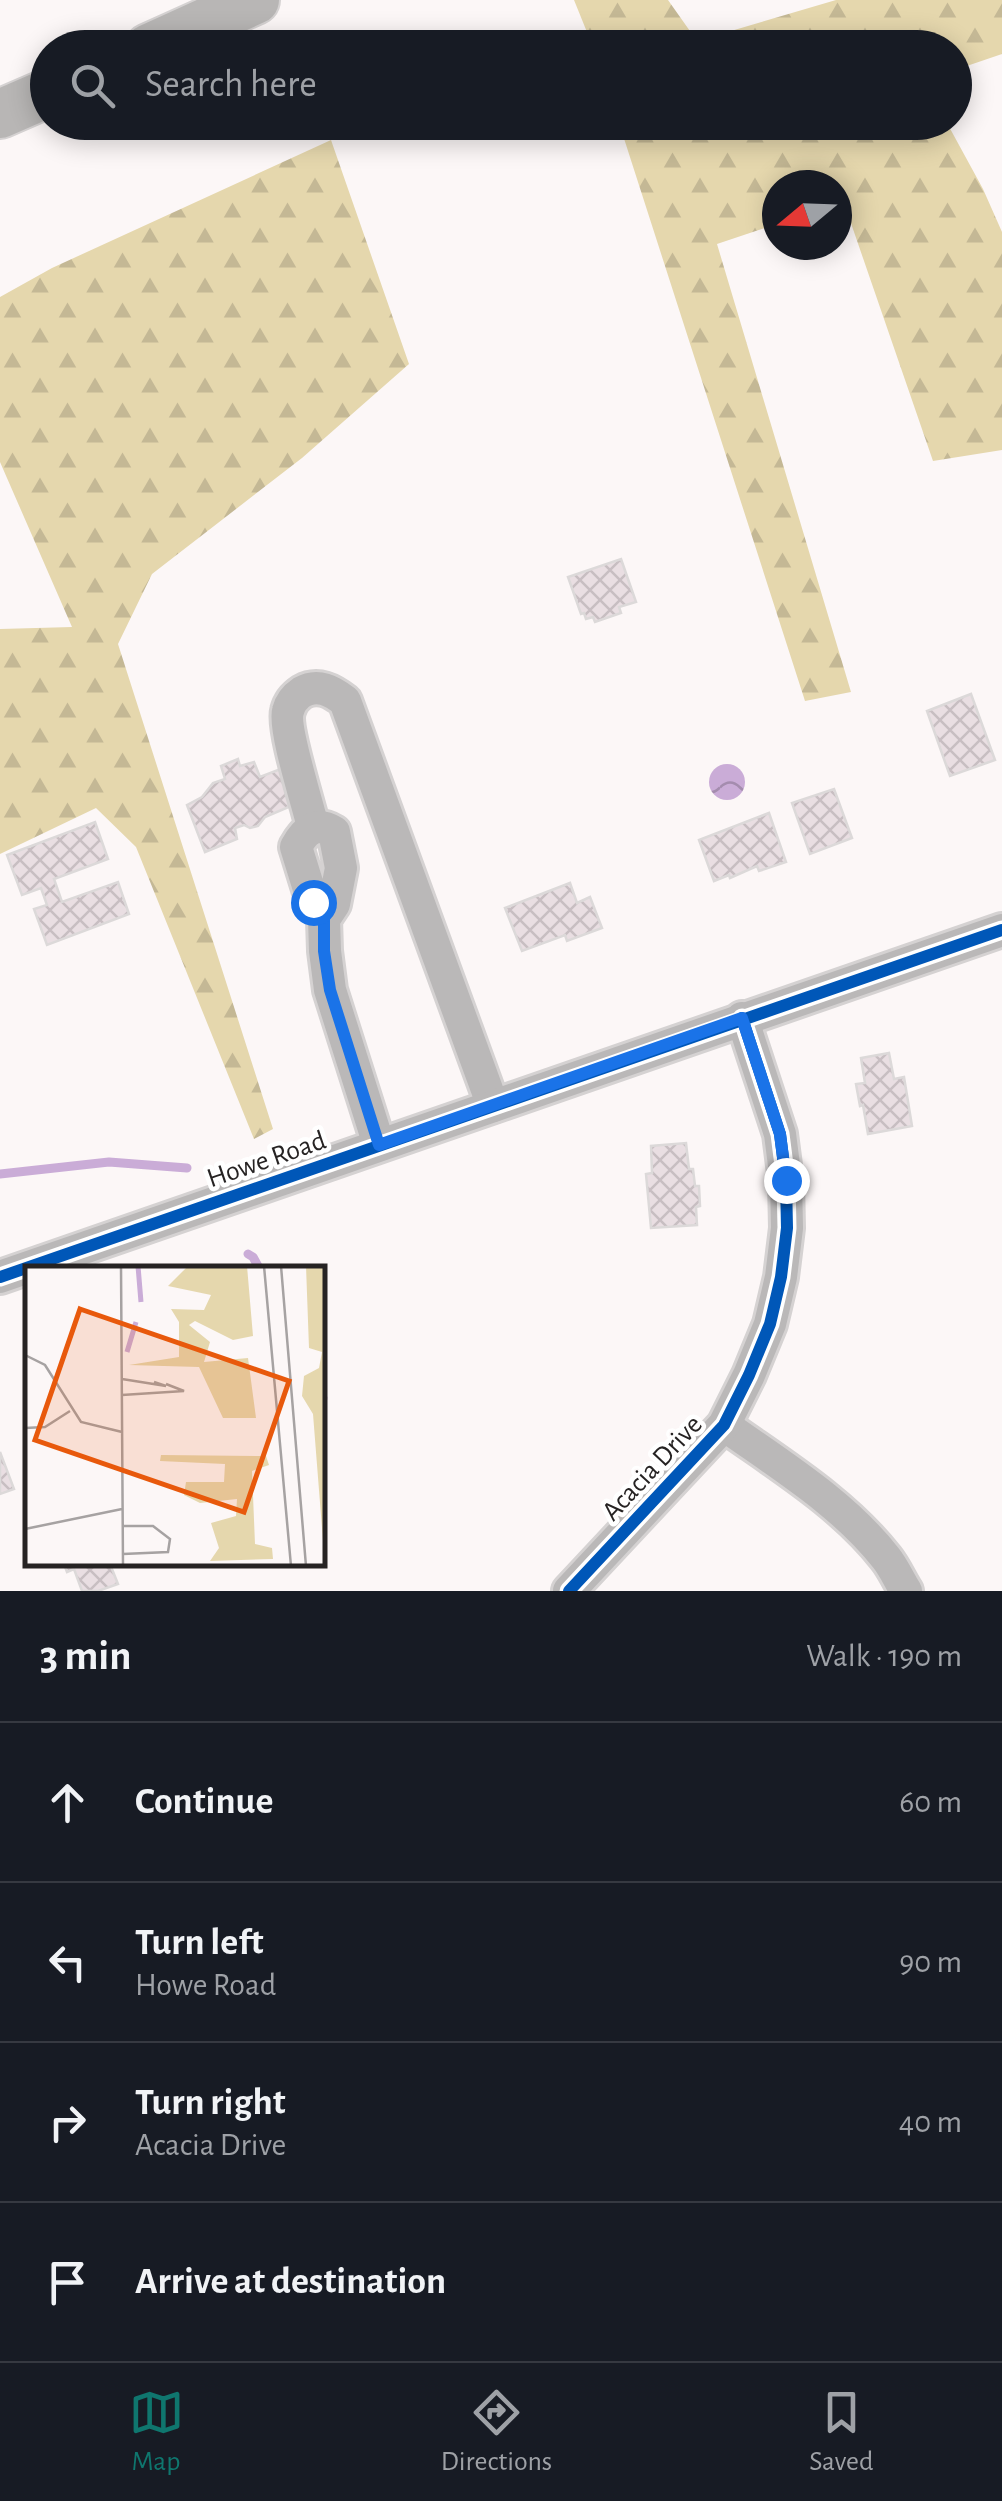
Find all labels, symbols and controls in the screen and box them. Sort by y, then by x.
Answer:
search box [30,30,972,140]
icon: search [65,58,120,113]
text: Search here [145,66,317,104]
north arrow [762,170,852,260]
route start [291,880,337,926]
street label: Howe Road [204,1127,330,1193]
route end [764,1158,810,1204]
inset map [25,1266,325,1566]
street label: Acacia Drive [597,1410,708,1526]
text: 3 min [40,1635,132,1677]
text: Walk · 190 m [806,1640,962,1672]
icon: ahead [40,1775,95,1830]
text: Continue [135,1783,273,1821]
text: 60 m [899,1786,962,1818]
text: Turn left [135,1924,263,1962]
icon: left [40,1935,95,1990]
text: 90 m [899,1946,962,1978]
text: Howe Road [135,1969,276,2001]
text: Turn right [135,2084,285,2122]
icon: right [40,2095,95,2150]
text: 40 m [899,2106,962,2138]
text: Acacia Drive [135,2129,286,2161]
icon: arrive [40,2255,95,2310]
text: Arrive at destination [135,2263,446,2301]
tab: Map [129,2385,184,2479]
tab: Directions [441,2385,552,2479]
tab: Saved [809,2385,873,2479]

